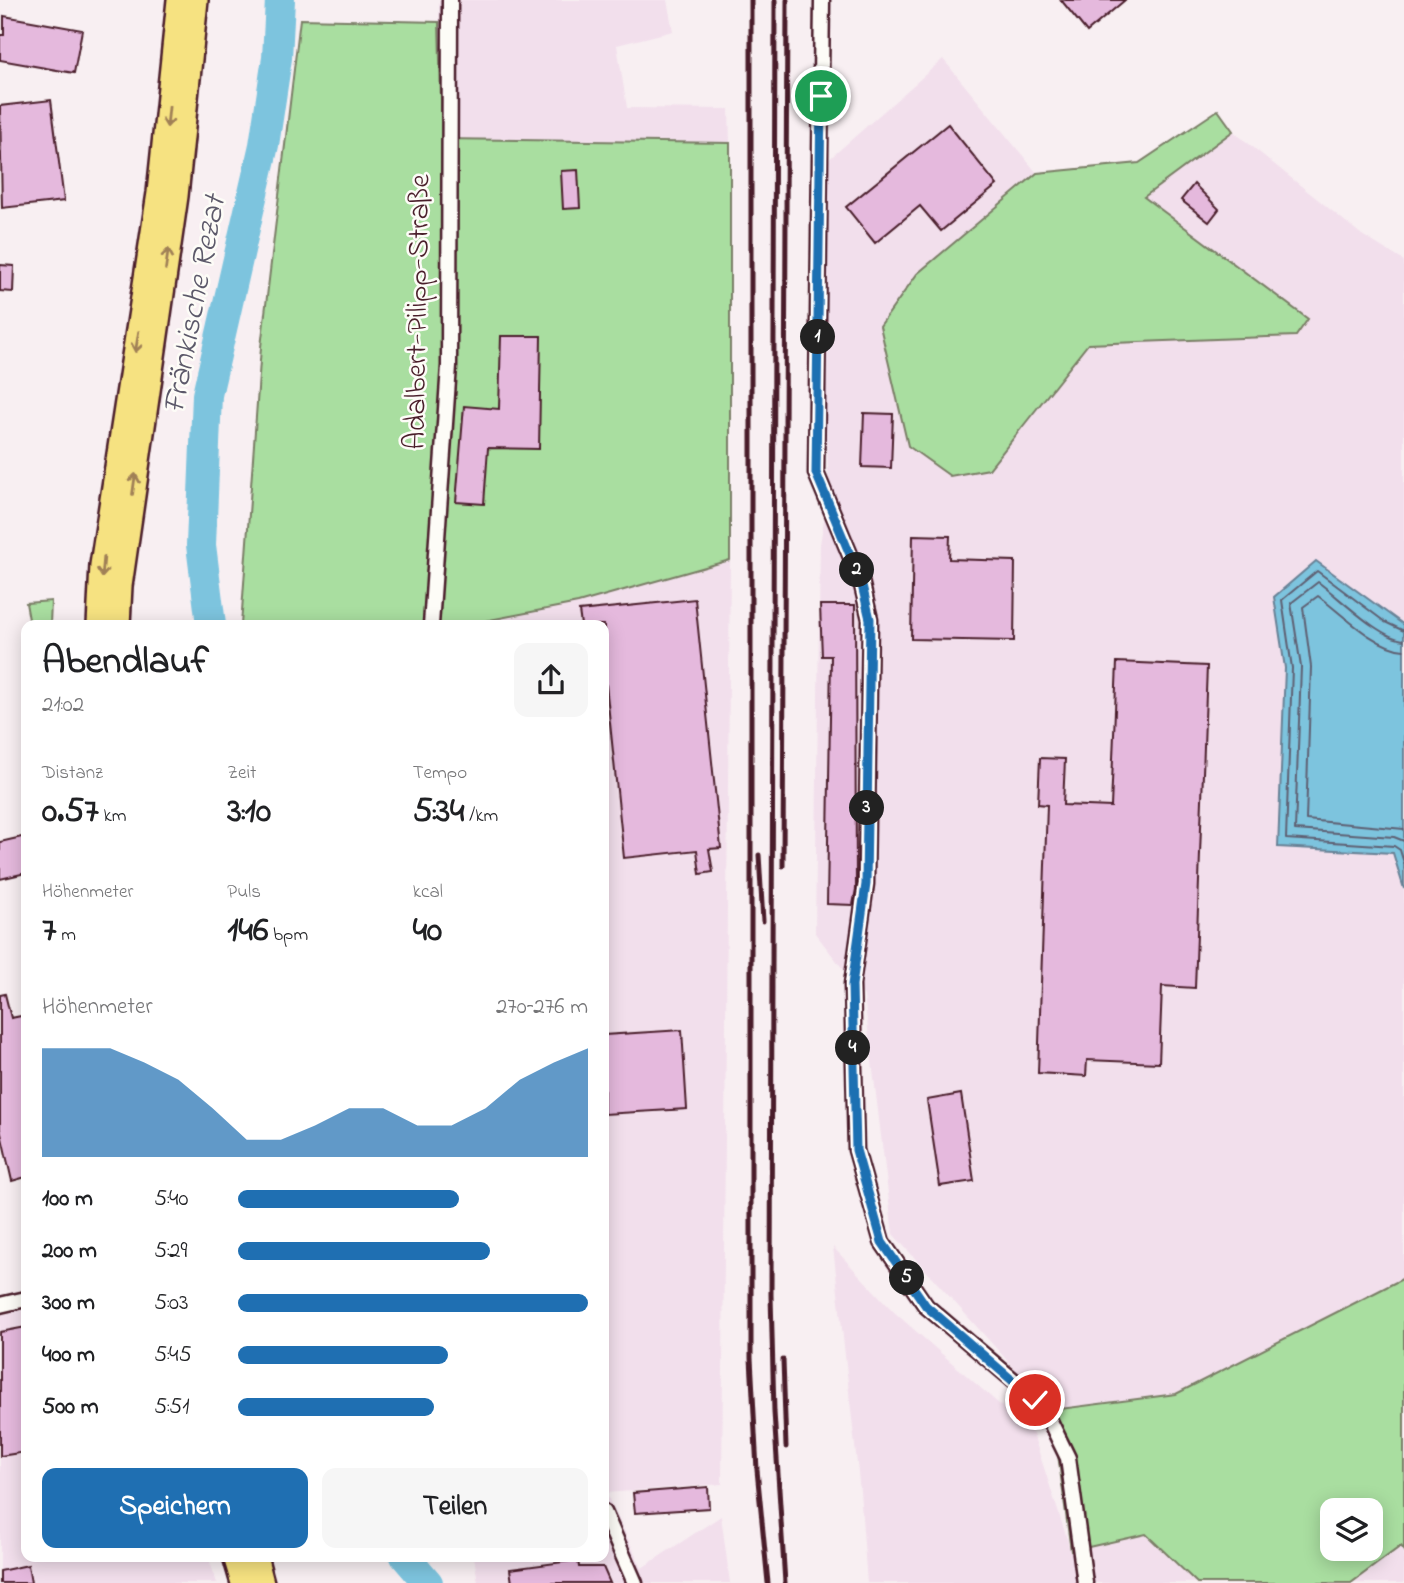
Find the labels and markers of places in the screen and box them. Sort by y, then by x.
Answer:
pin [791,66,851,126]
pin: 1 [800,320,836,354]
pin: 2 [840,552,874,588]
pin: 3 [850,790,884,826]
pin: 4 [836,1030,870,1066]
pin: 5 [890,1260,925,1296]
pin [1005,1370,1065,1430]

